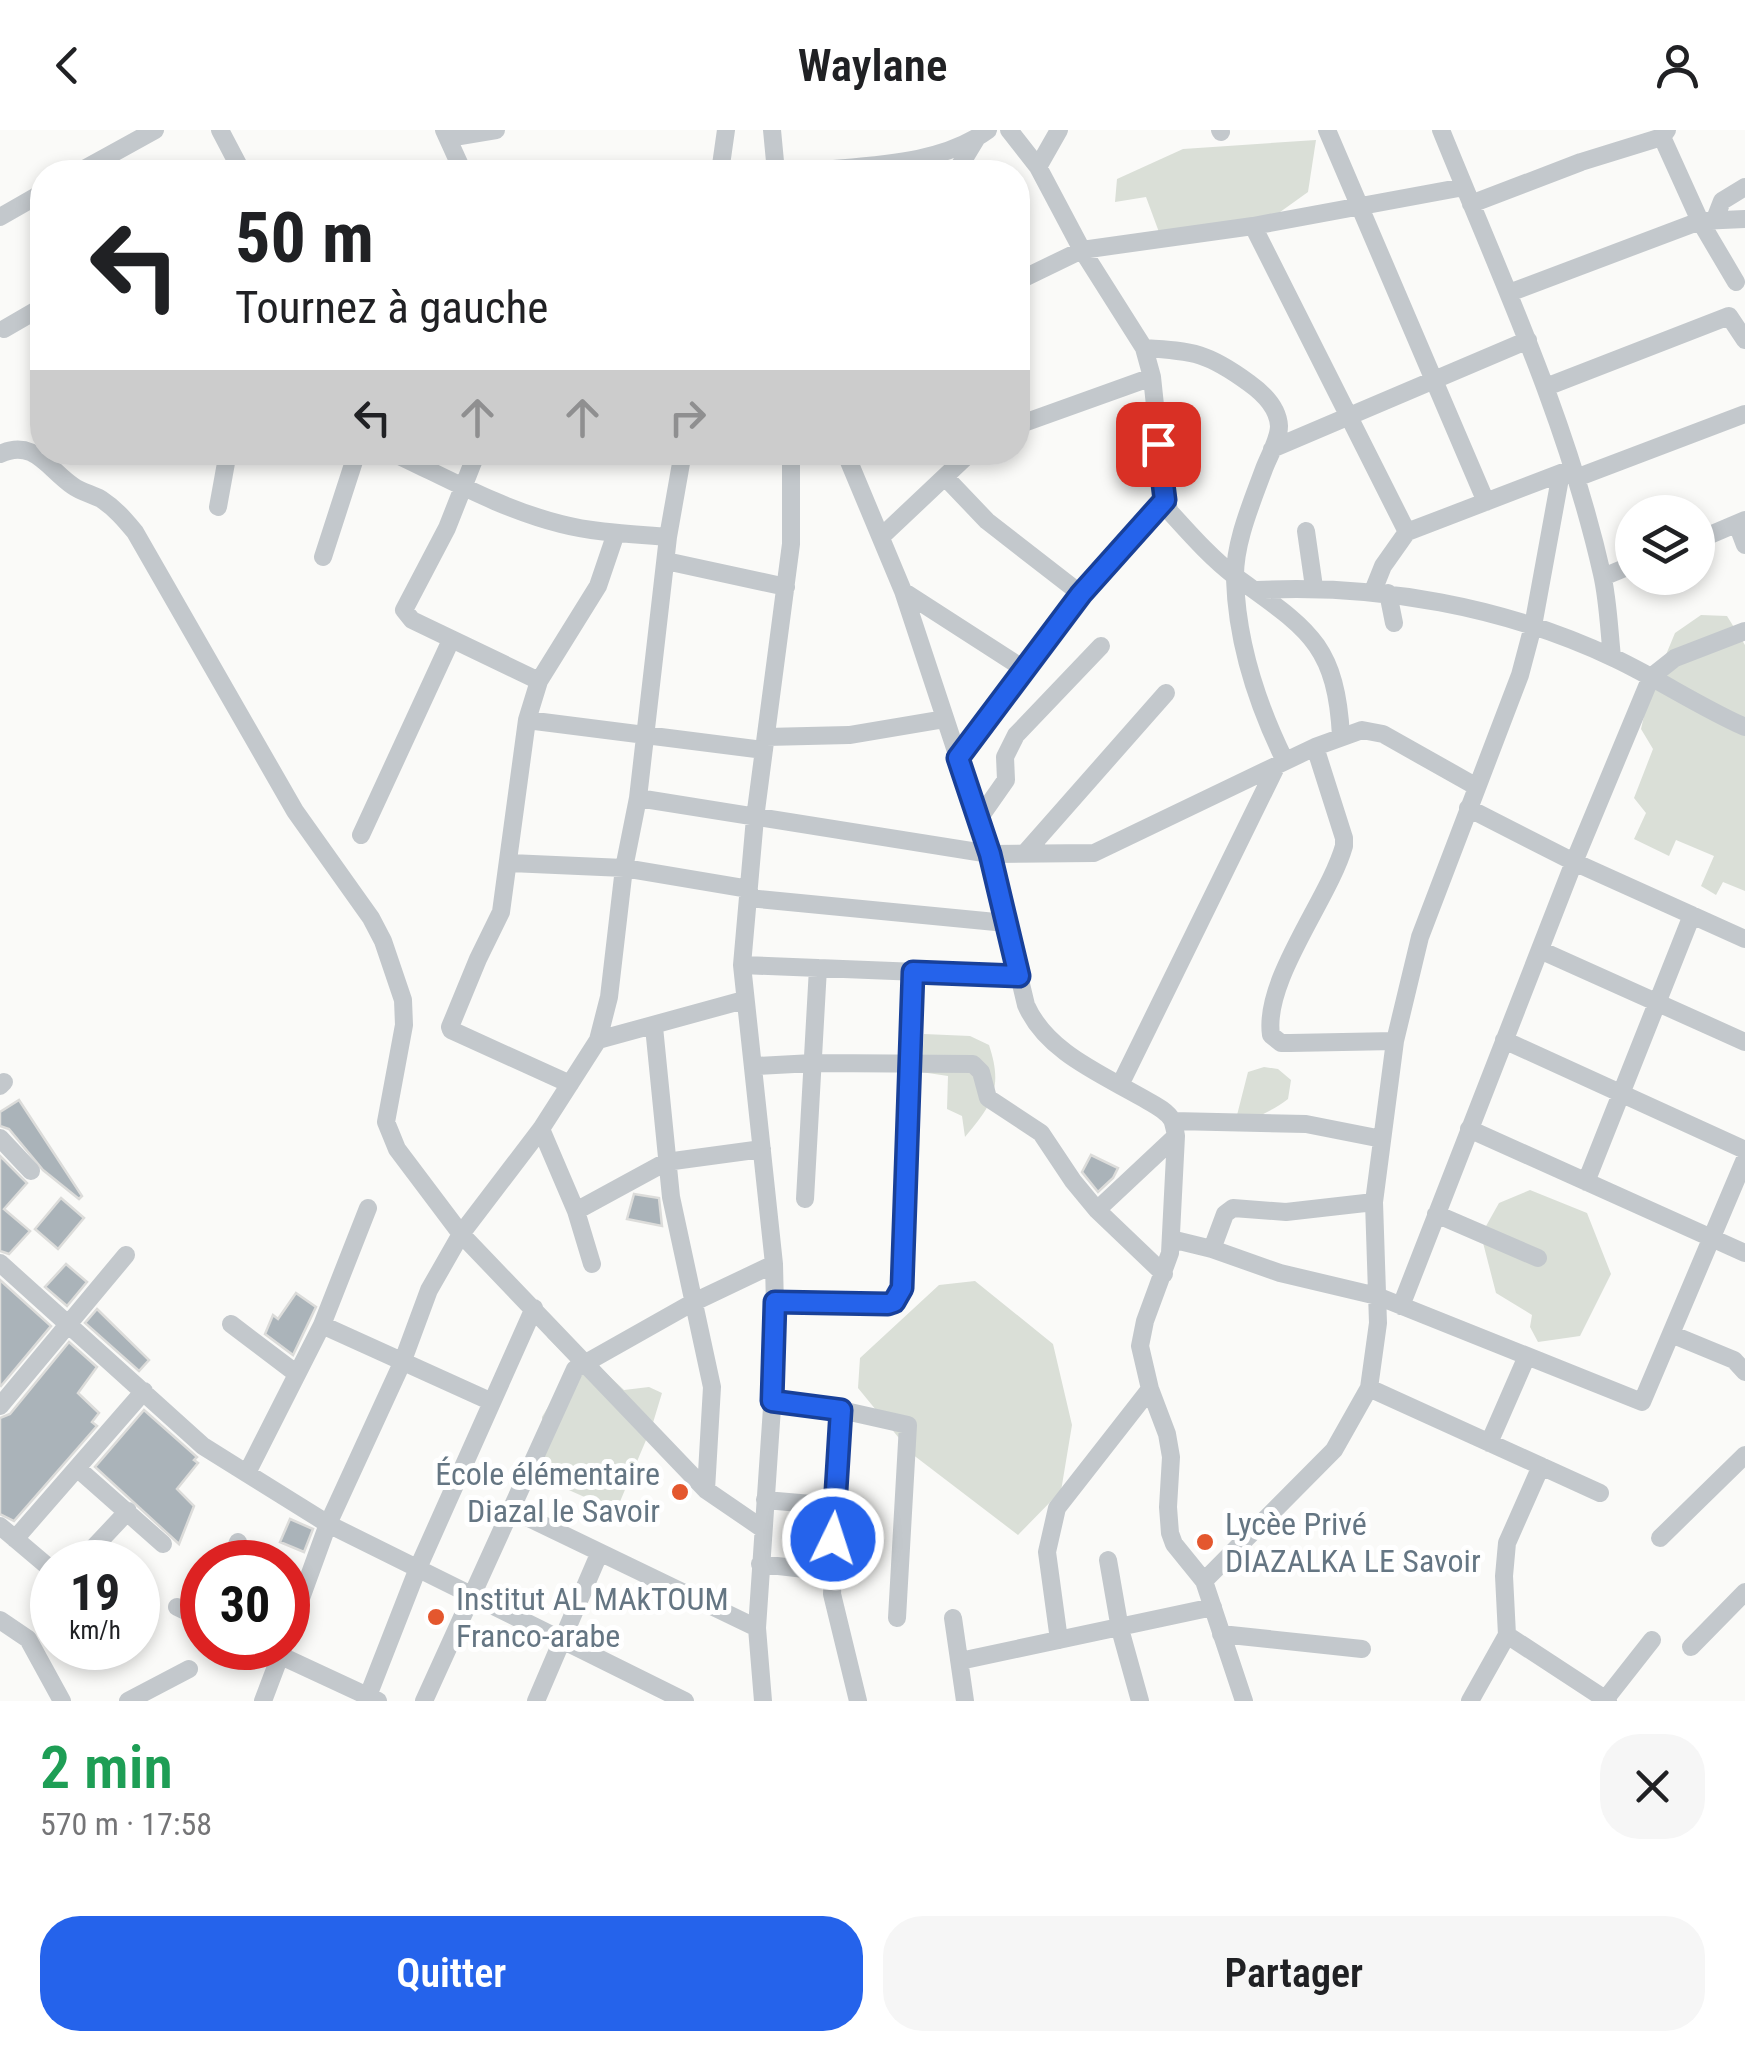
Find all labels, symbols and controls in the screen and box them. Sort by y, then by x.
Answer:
icon: back [40,38,95,93]
icon: person [1650,38,1705,93]
text: Waylane [798,39,947,92]
text: 50 m [235,197,374,279]
icon: left [70,200,200,330]
text: Tournez à gauche [235,281,548,334]
icon: left [345,390,400,445]
icon: ahead [450,390,505,445]
icon: ahead [555,390,610,445]
icon: right [660,390,715,445]
pin [1116,402,1201,487]
icon: arrive [1131,417,1186,472]
map controls [1615,495,1715,595]
button: layers [1615,495,1715,595]
place label: École élémentaire Diazal le Savoir [435,1455,660,1530]
marker: École élémentaire Diazal le Savoir [669,1481,691,1503]
position arrow [781,1487,885,1591]
place label: Lycèe Privé DIAZALKA LE Savoir [1225,1505,1481,1580]
marker: Lycèe Privé DIAZALKA LE Savoir [1194,1531,1216,1553]
speed limit sign: 30 [180,1540,310,1670]
text: 19 [70,1564,120,1622]
place label: Institut AL MAkTOUM Franco-arabe [456,1580,729,1655]
marker: Institut AL MAkTOUM Franco-arabe [425,1606,447,1628]
text: km/h [69,1616,121,1645]
text: 2 min [40,1732,173,1803]
button: close [1600,1734,1705,1839]
text: 570 m · 17:58 [40,1805,212,1843]
button: Quitter [40,1916,863,2031]
button: Partager [883,1916,1705,2031]

